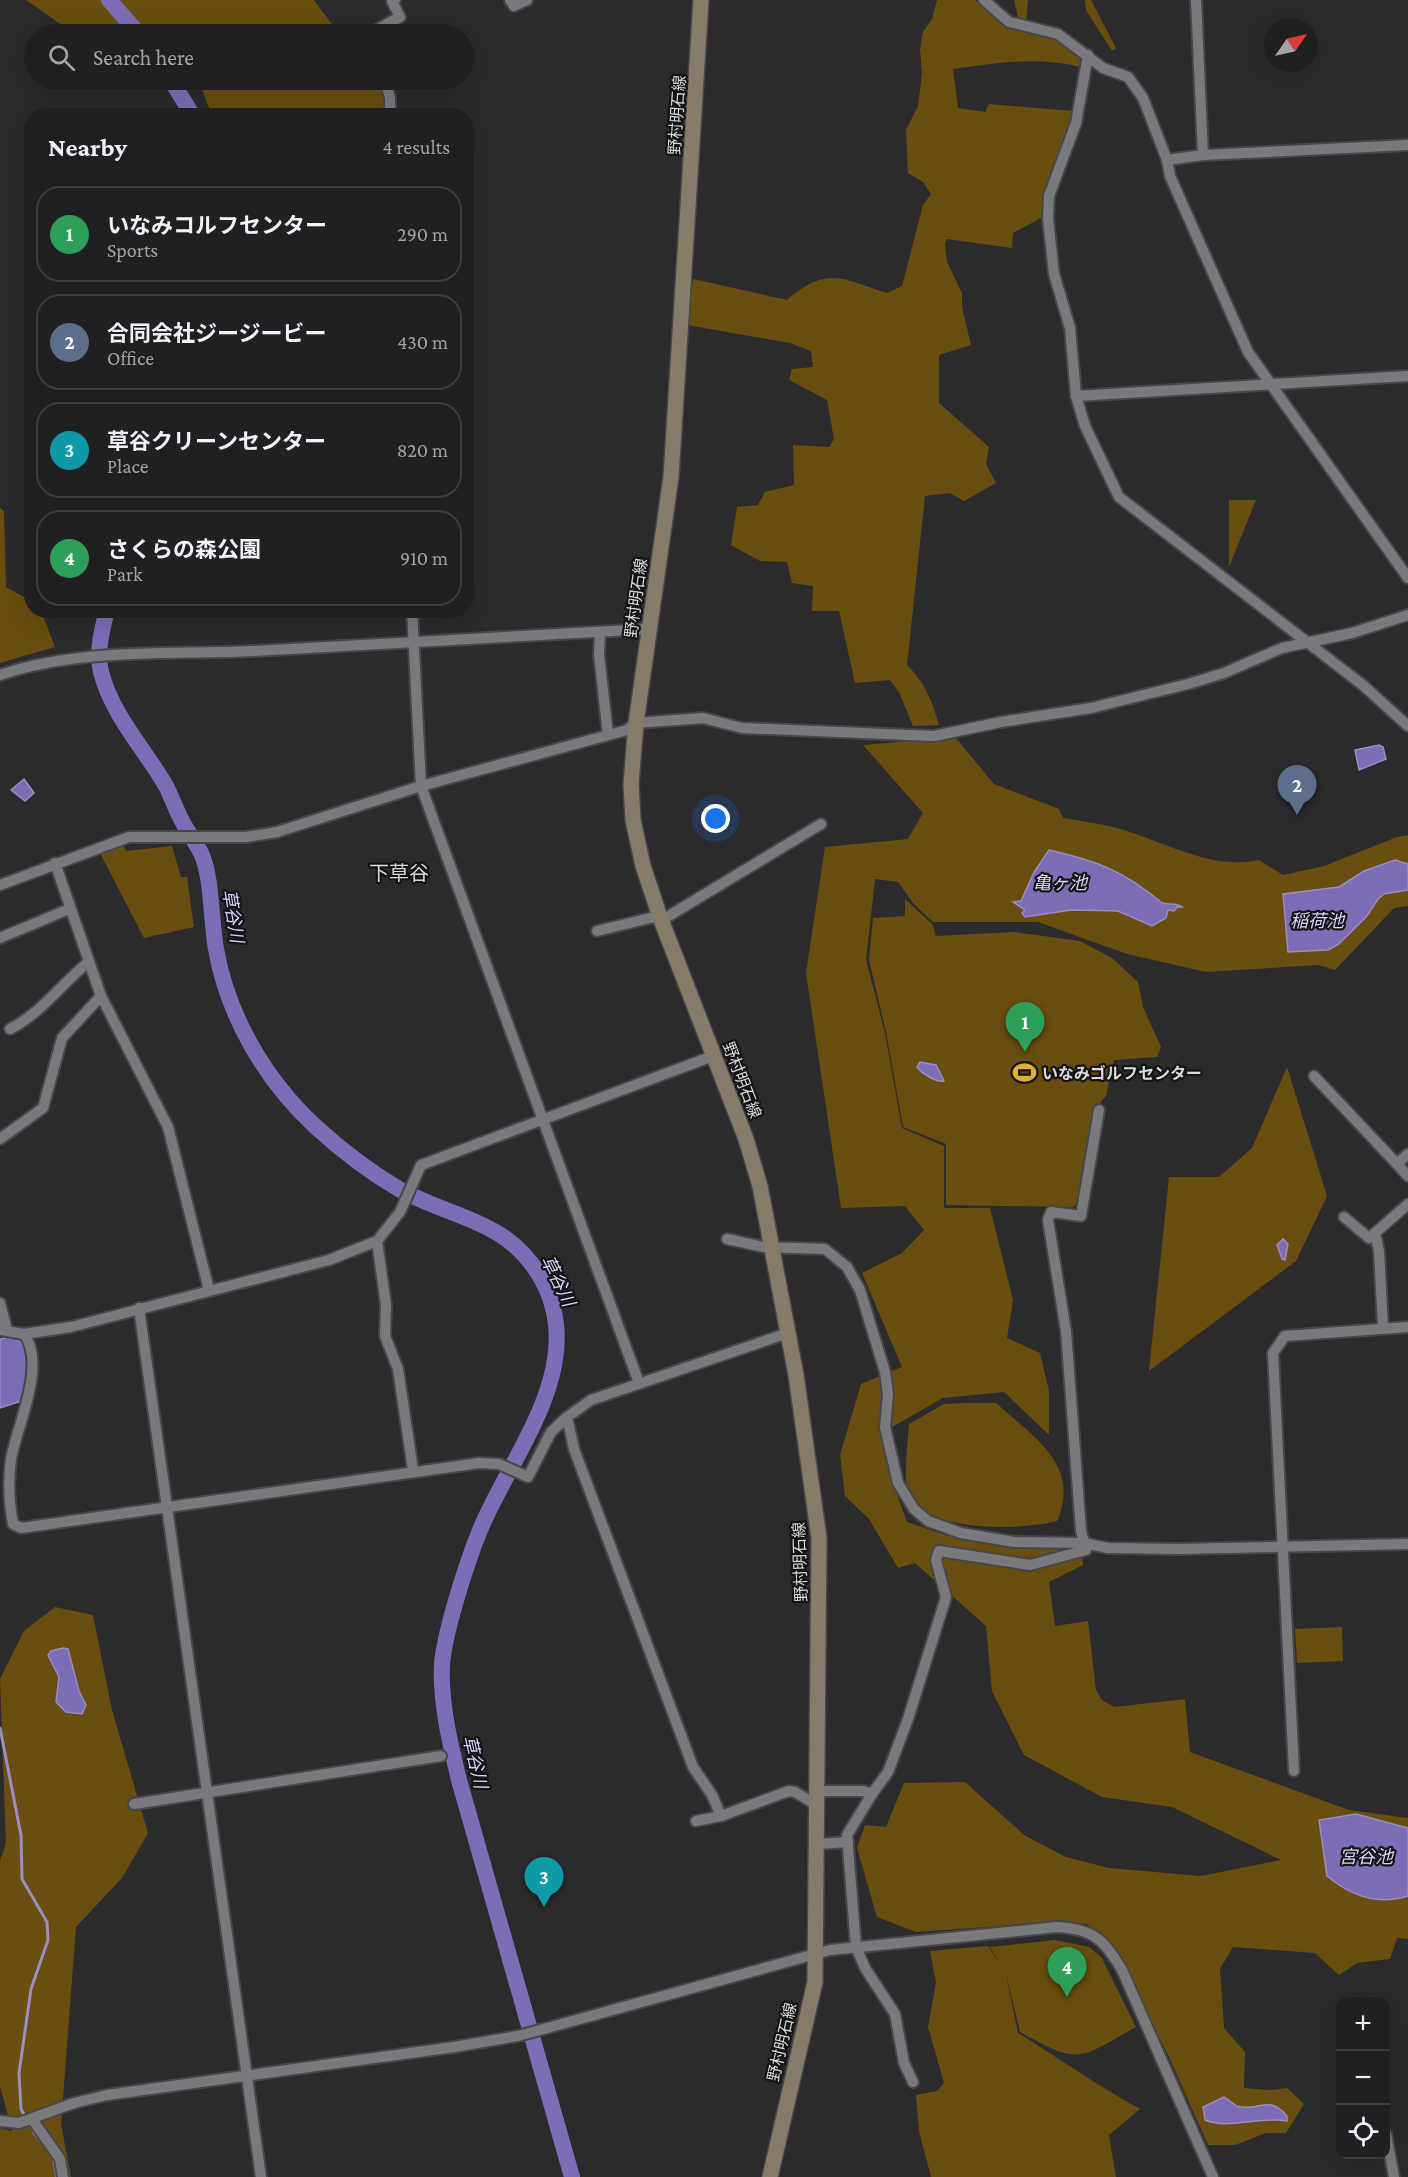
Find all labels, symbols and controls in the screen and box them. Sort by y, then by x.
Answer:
north arrow [1264,18,1318,72]
search box [24,24,474,90]
icon: search [45,41,78,74]
text: Search here [93,45,194,70]
street label: 野村明石線 [666,74,688,156]
text: Nearby [48,133,127,162]
text: 4 results [383,136,450,158]
text: いなみコルフセンター [107,213,327,238]
text: 1 [66,223,73,245]
text: 290 m [397,223,448,245]
text: Sports [107,239,158,261]
text: 合同会社ジージービー [107,321,327,346]
text: 2 [64,331,75,353]
text: 430 m [397,331,448,353]
text: Office [107,347,154,369]
text: 草谷クリーンセンター [107,429,326,454]
text: 3 [65,439,74,461]
text: 820 m [397,439,448,461]
text: Place [107,455,149,477]
text: さくらの森公園 [107,537,261,562]
text: 4 [64,547,75,569]
text: 910 m [400,547,448,569]
street label: 野村明石線 [622,557,650,639]
text: Park [107,563,143,585]
pin: 2 [1278,766,1316,815]
your location [701,804,730,833]
district label: 下草谷 [369,862,429,884]
water label: 亀ヶ池 [1033,873,1089,893]
water label: 草谷川 [219,888,247,946]
water label: 稲荷池 [1290,911,1346,931]
pin: 1 [1006,1002,1044,1052]
street label: 野村明石線 [720,1040,764,1120]
sports icon: いなみゴルフセンター [1011,1060,1037,1086]
place label: いなみゴルフセンター [1042,1064,1202,1082]
water label: 草谷川 [537,1252,580,1311]
street label: 野村明石線 [790,1522,810,1602]
water label: 草谷川 [459,1733,491,1793]
water label: 宮谷池 [1339,1847,1395,1867]
pin: 3 [524,1858,564,1907]
pin: 4 [1048,1948,1086,1997]
map controls [1336,1997,1390,2159]
button: + [1336,1997,1390,2051]
street label: 野村明石線 [765,2001,799,2083]
button: − [1336,2051,1390,2105]
button: locate [1336,2105,1390,2159]

